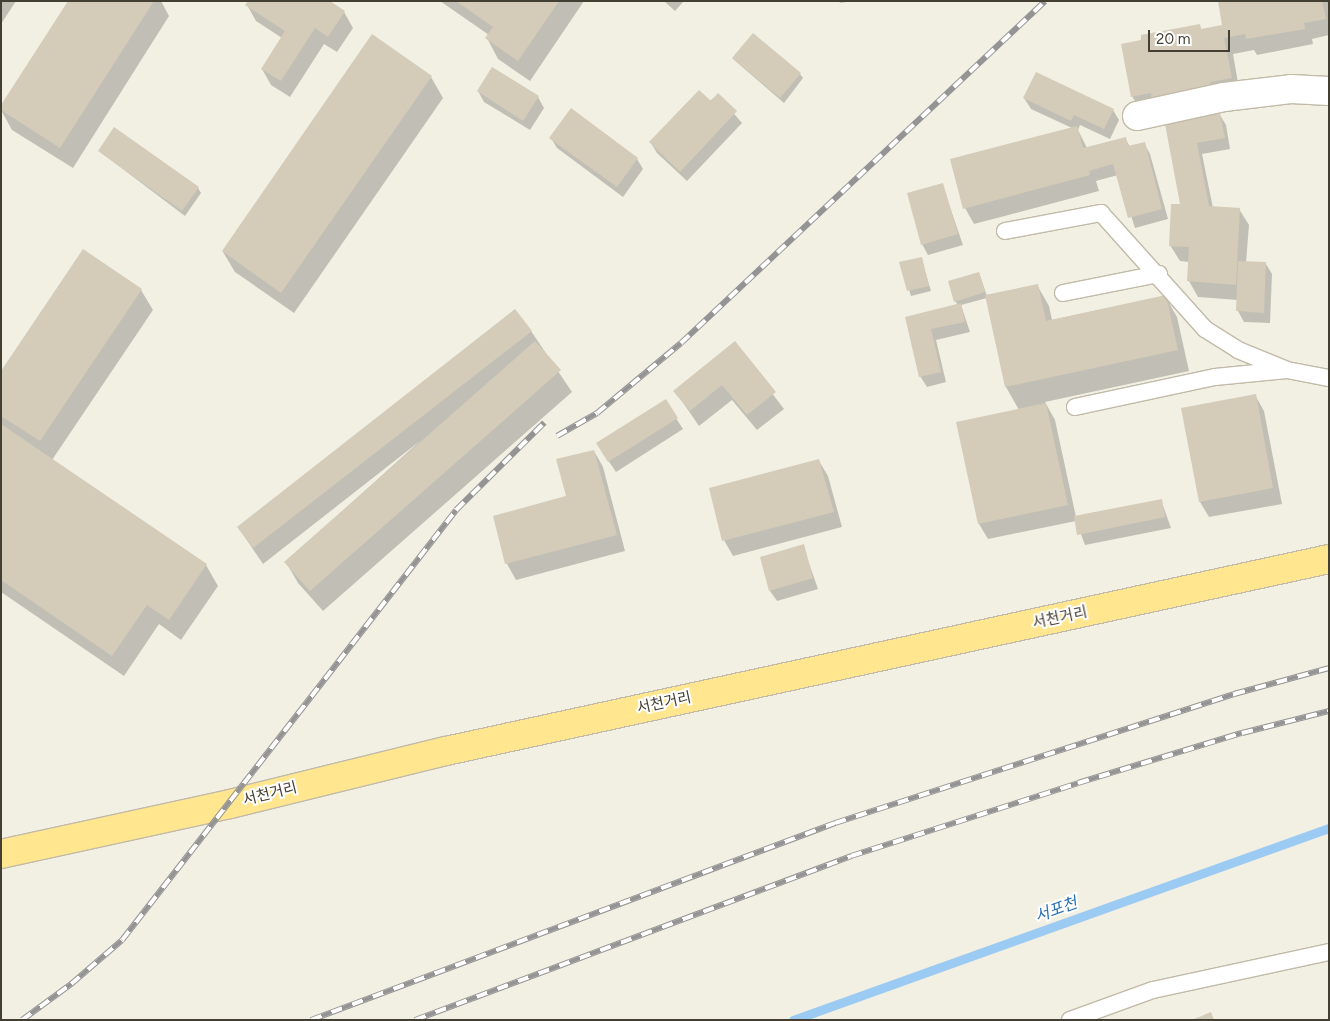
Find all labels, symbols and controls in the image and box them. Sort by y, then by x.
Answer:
scale bar [1150,20,1232,52]
text: 20 m [1156,30,1190,48]
street label: 서천거리 [1031,603,1089,633]
street label: 서천거리 [635,688,693,718]
street label: 서천거리 [241,779,299,809]
water label: 서포천 [1032,893,1080,927]

